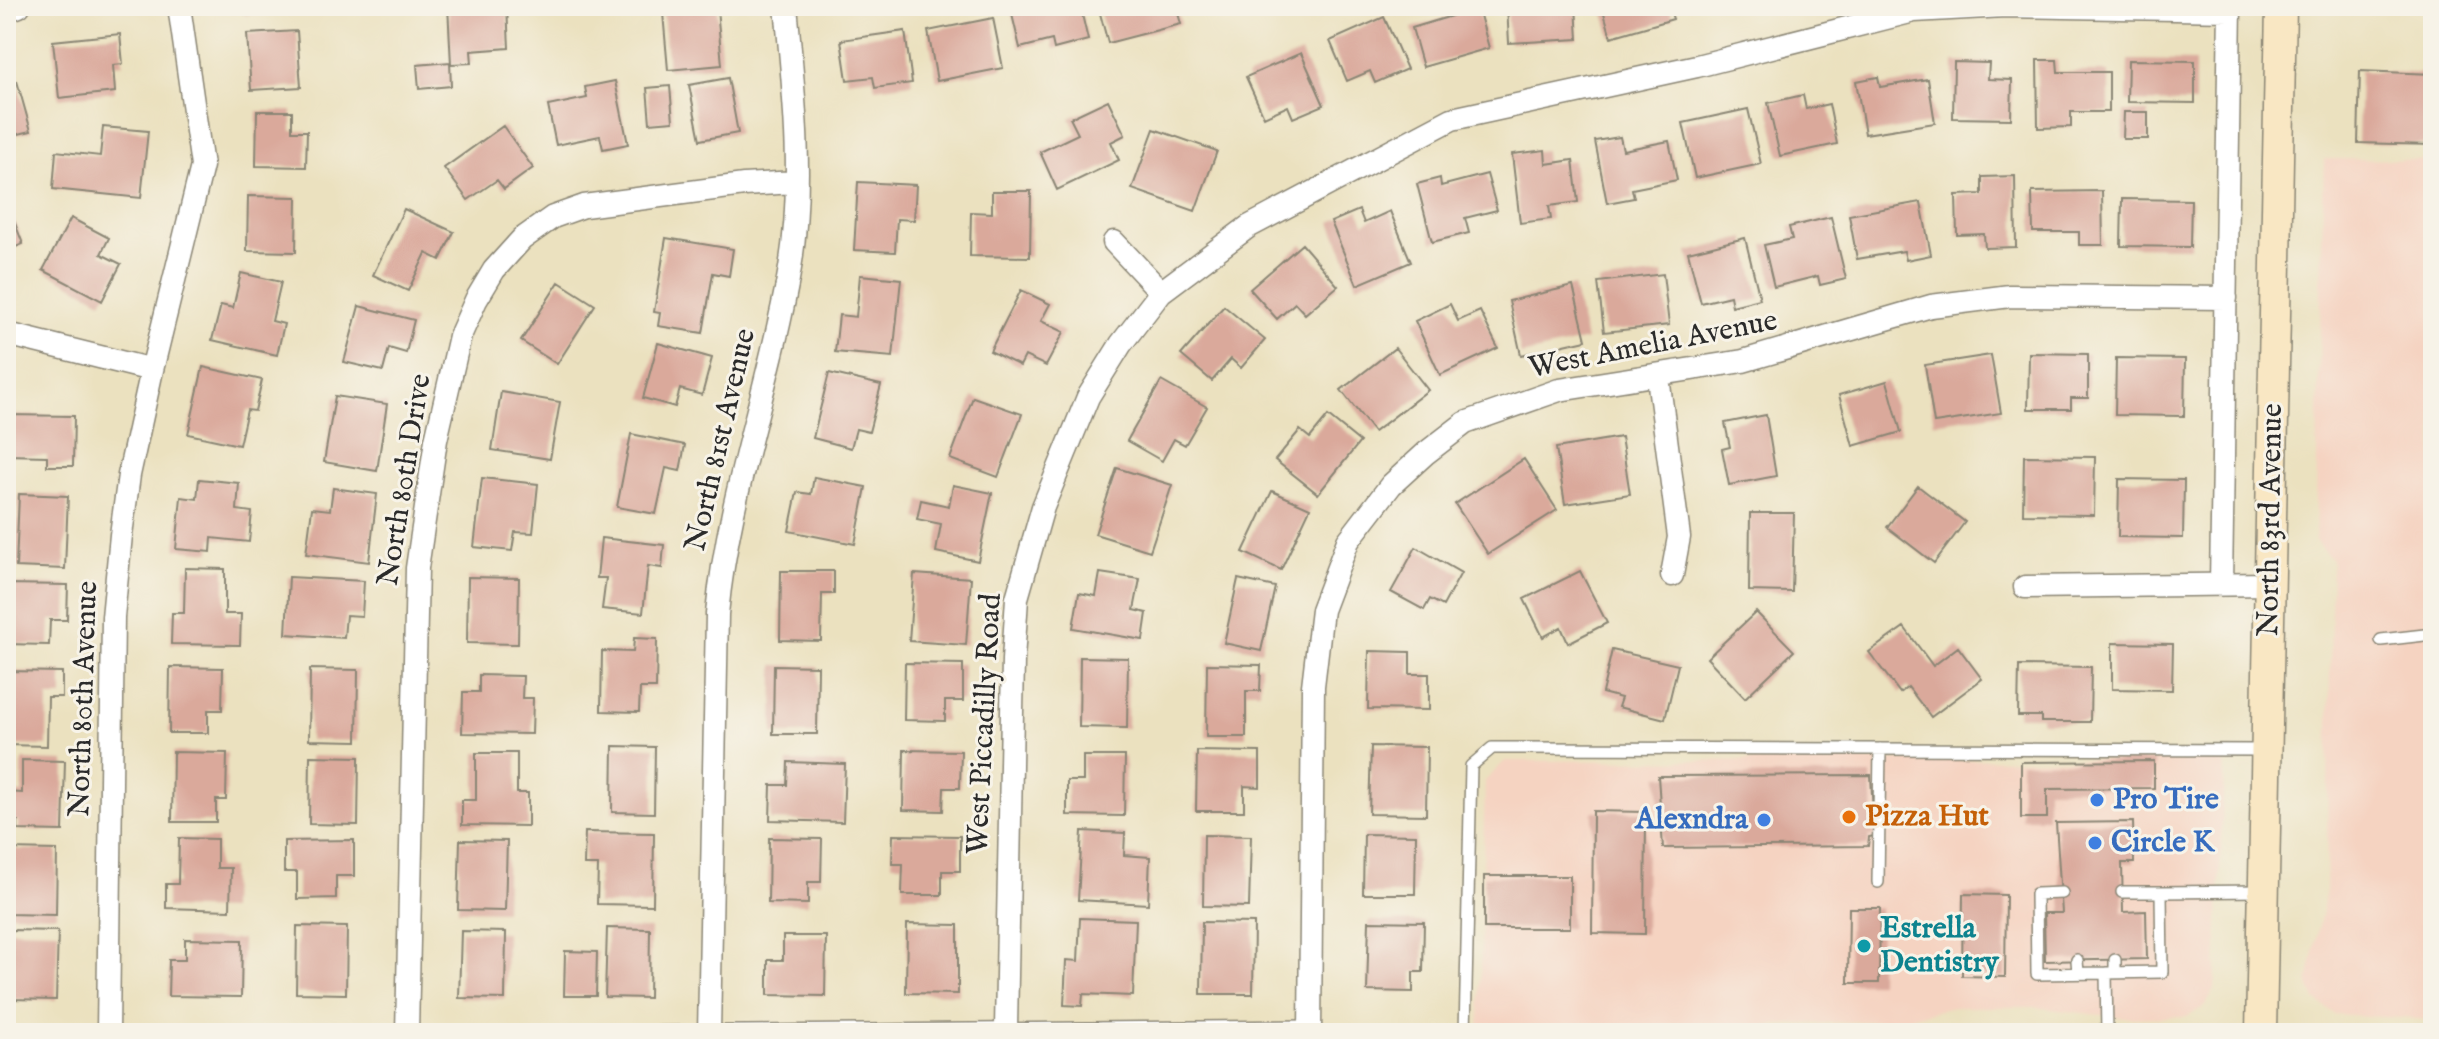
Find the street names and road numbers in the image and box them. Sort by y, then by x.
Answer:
street label: West Amelia Avenue [1525,302,1781,388]
street label: North 81st Avenue [677,325,765,555]
street label: North 80th Drive [369,371,441,589]
street label: North 83rd Avenue [2250,403,2292,637]
street label: North 80th Avenue [61,580,107,818]
street label: West Piccadilly Road [959,591,1011,856]

